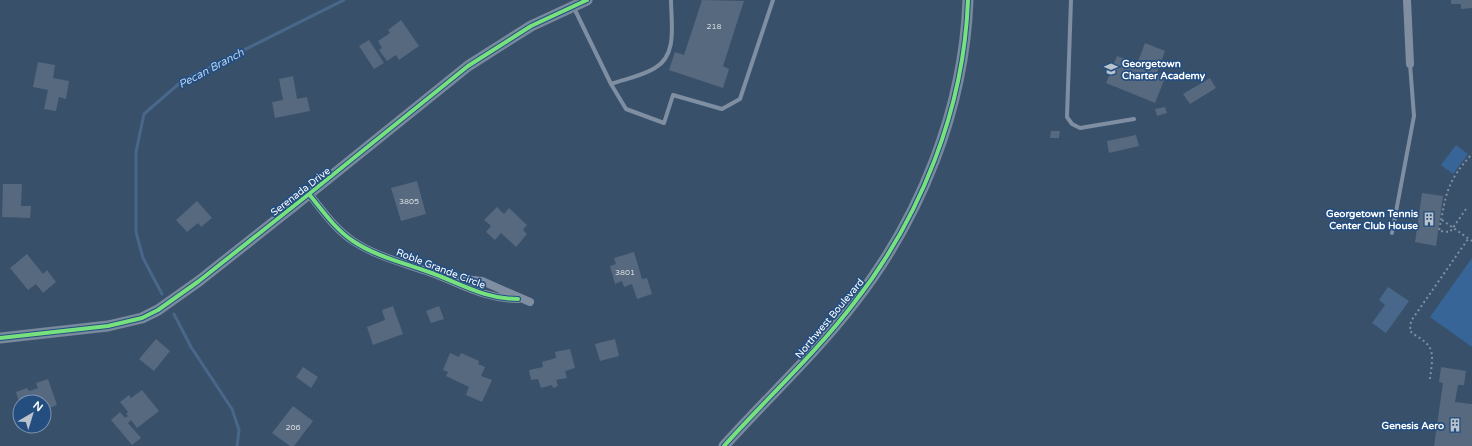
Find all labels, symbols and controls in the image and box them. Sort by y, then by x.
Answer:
house number: 218 [706,22,722,31]
water label: Pecan Branch [176,46,246,91]
place label: Georgetown Charter Academy [1122,58,1206,82]
school or university icon: Georgetown Charter Academy [1103,61,1119,77]
street label: Serenada Drive [269,165,333,219]
house number: 3805 [399,197,419,206]
place label: Georgetown Tennis Center Club House [1326,208,1418,232]
building icon: Georgetown Tennis Center Club House [1421,211,1437,227]
street label: Roble Grande Circle [394,246,487,292]
house number: 3801 [615,268,635,277]
street label: Northwest Boulevard [793,276,867,361]
north arrow [12,394,52,434]
text: N [30,399,45,414]
building icon: Genesis Aero [1447,417,1463,433]
place label: Genesis Aero [1382,420,1444,432]
house number: 206 [285,423,301,432]

